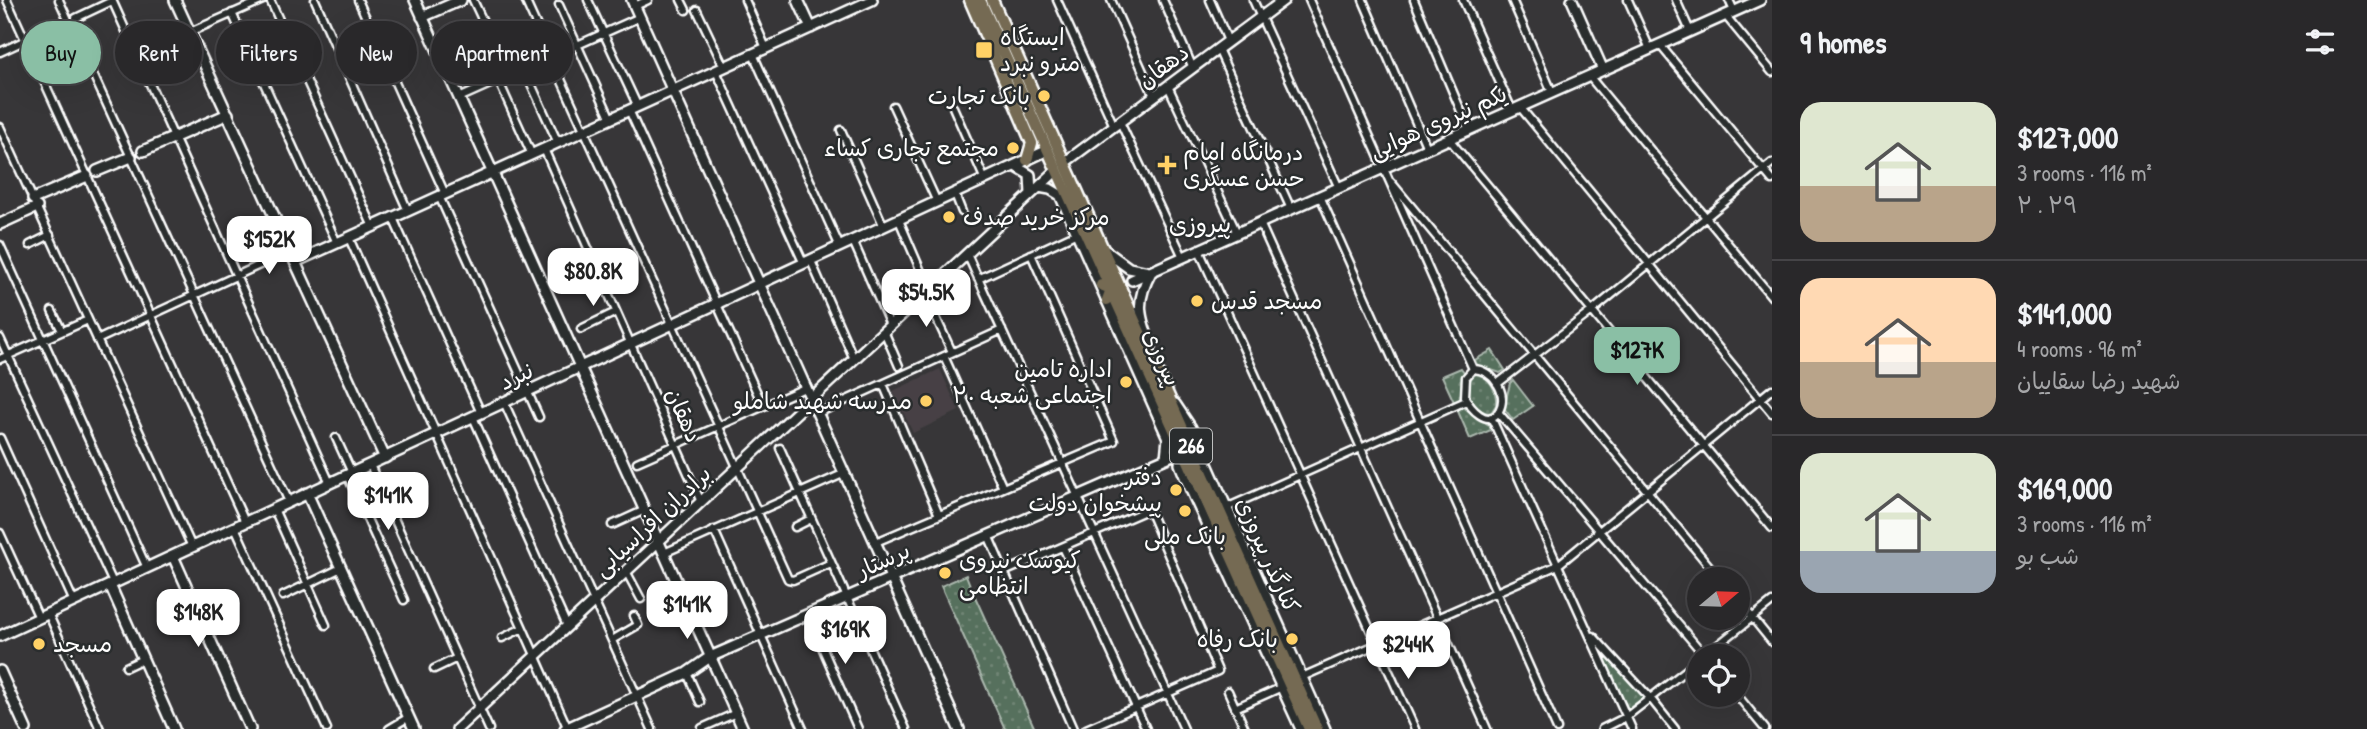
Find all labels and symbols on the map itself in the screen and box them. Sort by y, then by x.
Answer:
place label: ایستگاه مترو نبرد [1000,21,1080,78]
street label: دهقان [1131,36,1195,95]
marker: ایستگاه مترو نبرد [974,40,994,60]
street label: یکم نیروی هوایی [1364,77,1513,169]
place label: بانک تجارت [928,80,1030,111]
marker: بانک تجارت [1036,88,1052,104]
place label: مجتمع تجاری کساء [824,132,999,165]
place label: درمانگاه امام حسن عسگری [1183,136,1305,193]
marker: مجتمع تجاری کساء [1005,140,1021,156]
marker: درمانگاه امام حسن عسگری [1157,155,1177,175]
place label: مرکز خرید صدف [963,201,1110,232]
district label: پیروزی [1169,207,1231,239]
marker: مرکز خرید صدف [941,209,957,225]
pin: $152K [220,216,318,276]
pin: $80.8K [536,248,650,308]
pin: $54.5K [869,270,983,329]
place label: مسجد قدس [1211,285,1322,316]
marker: مسجد قدس [1189,293,1205,309]
street label: پیروزی [1136,323,1189,391]
pin: $127K [1588,328,1686,387]
place label: اداره تامین اجتماعی شعبه ۲۰ [952,353,1112,410]
street label: نبرد [494,354,538,397]
marker: اداره تامین اجتماعی شعبه ۲۰ [1118,374,1134,390]
street label: دهقان [659,383,710,447]
place label: مدرسه شهید شاملو [732,385,912,416]
marker: مدرسه شهید شاملو [918,393,934,409]
road number: 266 [1170,428,1212,464]
street label: برادران افراسیابی [586,458,717,583]
place label: دفتر پیشخوان دولت [1028,461,1162,518]
pin: $141K [339,472,437,532]
marker: دفتر پیشخوان دولت [1168,482,1184,498]
street label: کنارگذر پیروزی [1229,492,1308,618]
marker: بانک ملی [1177,503,1193,519]
place label: بانک ملی [1144,520,1226,551]
street label: پرستار [849,534,915,586]
place label: کیوسک نیروی انتظامی [959,544,1081,601]
marker: کیوسک نیروی انتظامی [937,565,953,581]
north arrow [1687,567,1750,630]
pin: $141K [638,582,736,641]
pin: $148K [149,590,247,649]
pin: $169K [796,606,894,666]
pin: $244K [1359,622,1457,681]
place label: بانک رفاه [1197,623,1278,654]
place label: مسجد [53,628,112,659]
marker: بانک رفاه [1284,631,1300,647]
marker: مسجد [31,636,47,652]

